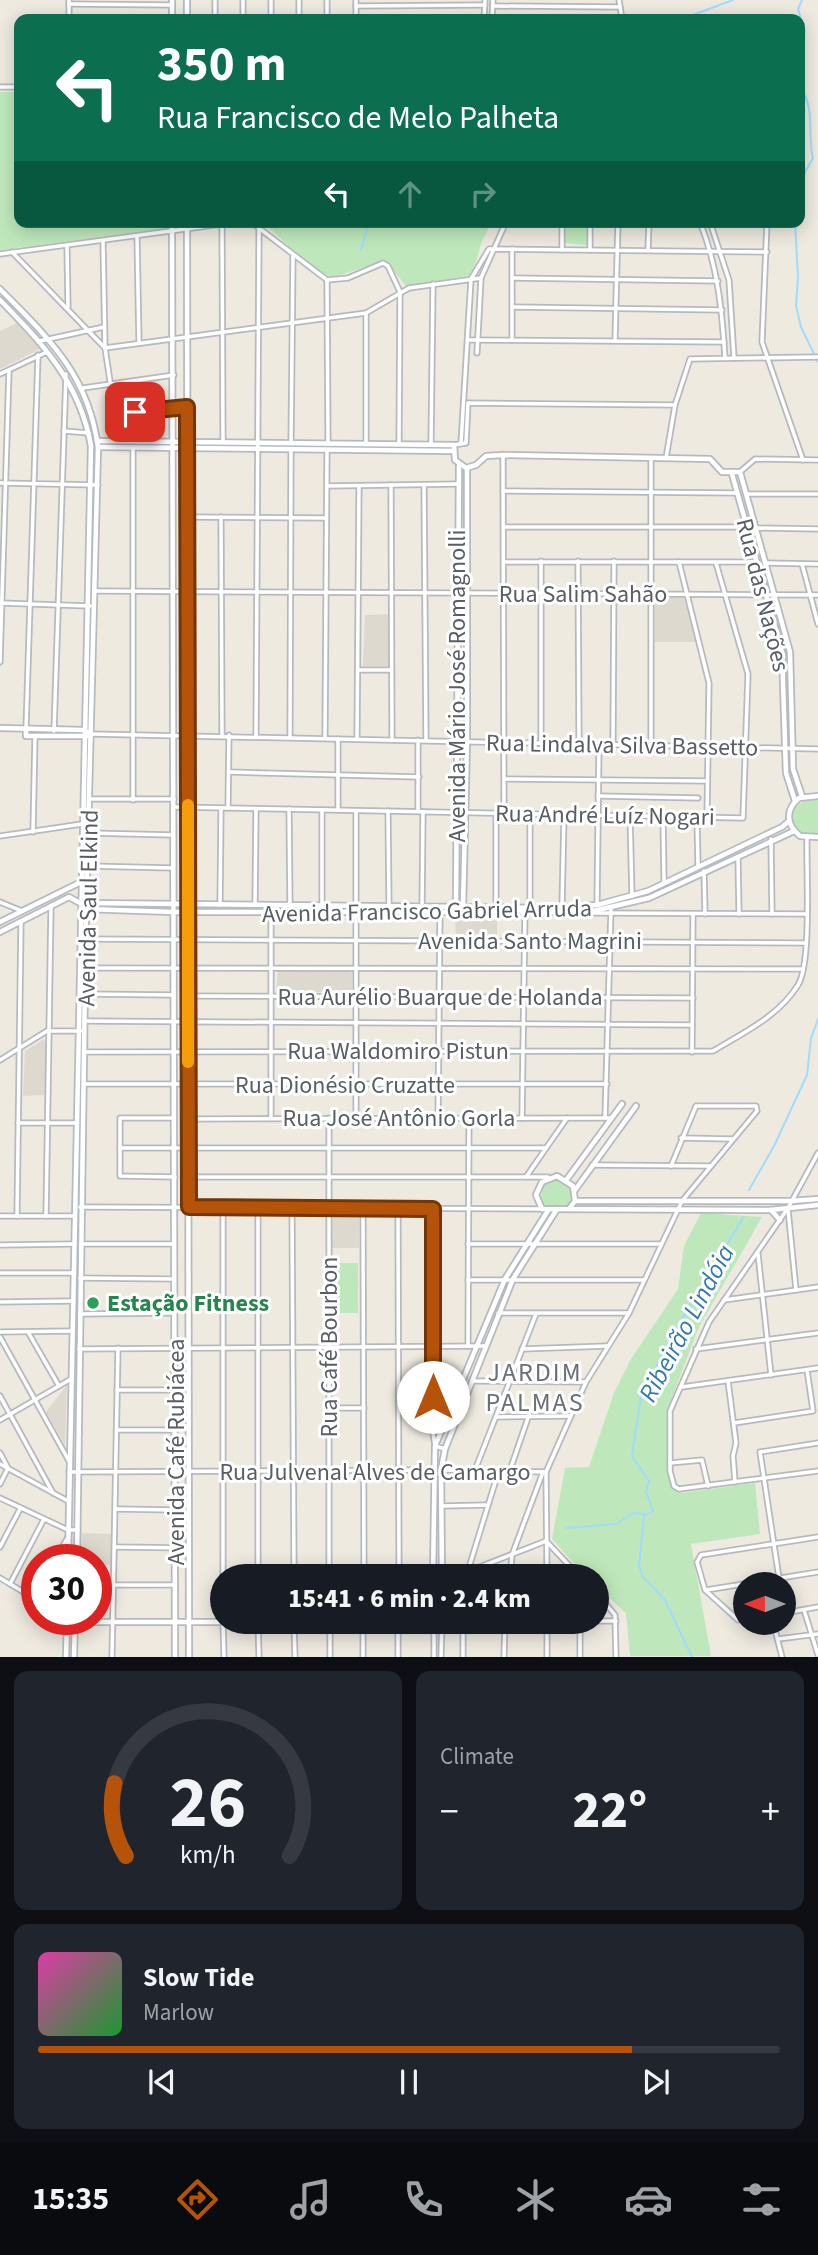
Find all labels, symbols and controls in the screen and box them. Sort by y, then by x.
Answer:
text: 350 m [157,30,286,100]
icon: left [42,42,133,133]
text: Rua Francisco de Melo Palheta [157,95,559,141]
icon: left [318,175,356,213]
icon: ahead [391,175,429,213]
icon: right [464,175,502,213]
pin [105,382,165,442]
icon: arrive [116,393,154,431]
street label: Rua das Nações [727,515,798,675]
street label: Avenida Mário José Romagnolli [440,530,475,842]
street label: Rua Salim Sahão [499,577,667,612]
street label: Rua Lindalva Silva Bassetto [486,726,758,765]
street label: Rua André Luíz Nogari [495,796,715,835]
street label: Avenida Saul Elkind [69,809,108,1007]
street label: Avenida Francisco Gabriel Arruda [262,891,592,932]
street label: Avenida Santo Magrini [418,924,642,959]
street label: Rua Aurélio Buarque de Holanda [277,980,603,1015]
street label: Rua Waldomiro Pistun [287,1034,509,1069]
street label: Rua Dionésio Cruzatte [235,1068,455,1103]
street label: Rua José Antônio Gorla [283,1101,515,1136]
water label: Ribeirão Lindóia [629,1238,744,1409]
street label: Rua Café Bourbon [312,1257,347,1437]
place label: Estação Fitness [107,1286,269,1321]
marker: Estação Fitness [85,1295,101,1311]
street label: Avenida Café Rubiácea [159,1339,194,1565]
district label: JARDIM PALMAS [485,1354,585,1421]
position arrow [396,1360,470,1434]
street label: Rua Julvenal Alves de Camargo [219,1455,531,1490]
speed limit sign: 30 [21,1544,112,1635]
north arrow [733,1572,796,1634]
map controls [733,1572,796,1635]
text: 15:41 · 6 min · 2.4 km [288,1580,531,1617]
text: Climate [440,1740,514,1773]
text: 26 [170,1752,246,1856]
text: 22° [573,1774,647,1848]
text: − [440,1785,459,1839]
text: + [761,1785,780,1839]
text: km/h [180,1837,236,1873]
text: Slow Tide [143,1959,254,1996]
text: Marlow [143,1996,214,2029]
icon: previous [143,2063,181,2101]
icon: pause [390,2063,428,2101]
icon: next [637,2063,675,2101]
icon: directions [173,2175,222,2224]
icon: music [286,2175,335,2224]
icon: phone [399,2175,448,2224]
icon: climate [511,2175,560,2224]
icon: car [624,2175,673,2224]
icon: filters [737,2175,786,2224]
text: 15:35 [32,2176,109,2222]

